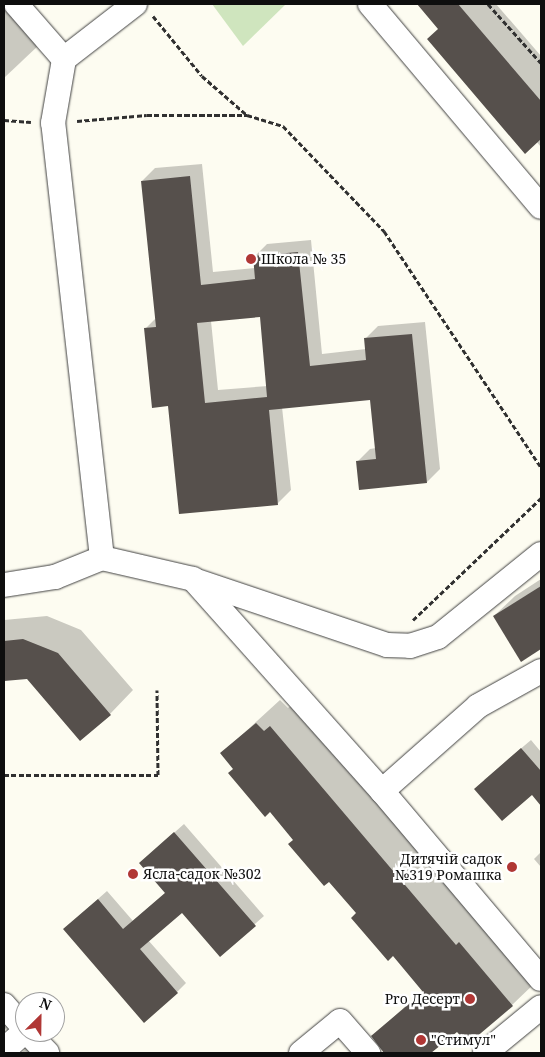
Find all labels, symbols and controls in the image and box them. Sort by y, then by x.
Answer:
place label: Школа № 35 [261,251,346,267]
marker: Школа № 35 [245,253,257,265]
place label: Дитячій садок №319 Ромашка [395,851,502,884]
marker: Дитячій садок №319 Ромашка [506,861,518,873]
place label: Ясла-садок №302 [143,866,261,882]
marker: Ясла-садок №302 [127,868,139,880]
place label: Pro Десерт [385,991,460,1007]
north arrow [15,992,65,1042]
text: N [37,993,54,1015]
marker: Pro Десерт [464,993,476,1005]
place label: "Стимул" [431,1032,496,1048]
marker: "Стимул" [415,1034,427,1046]

